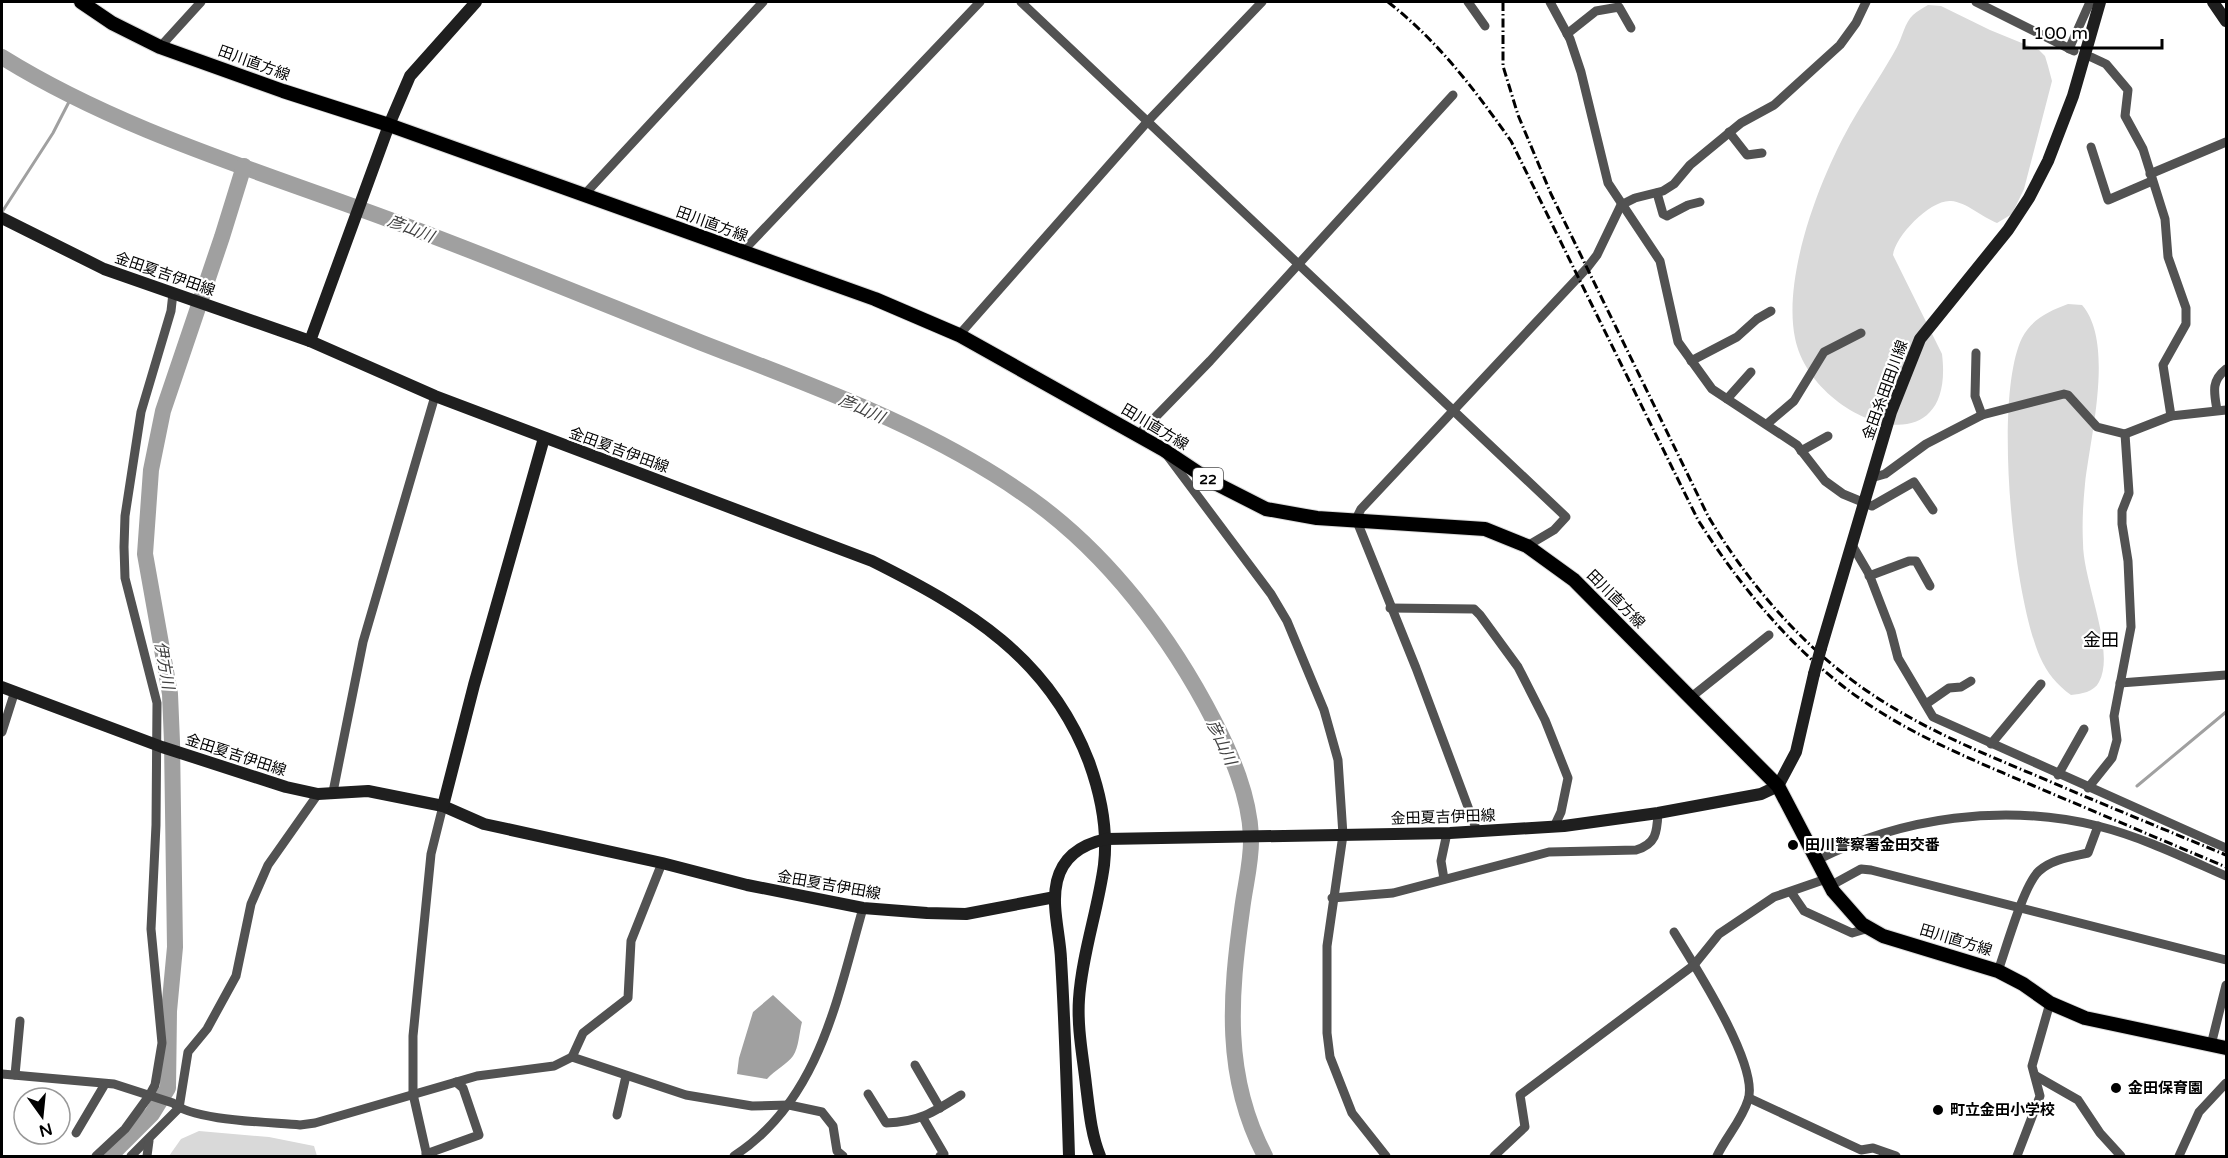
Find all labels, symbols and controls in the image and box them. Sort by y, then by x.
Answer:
scale bar [2024,12,2162,50]
text: 100 m [2033,22,2088,44]
street label: 田川直方線 [216,42,292,84]
street label: 田川直方線 [674,203,750,245]
water label: 彦山川 [385,211,438,248]
street label: 金田夏吉伊田線 [112,248,218,300]
street label: 金田糸田田川線 [1859,338,1911,442]
water label: 彦山川 [836,390,889,429]
street label: 田川直方線 [1118,400,1192,454]
street label: 金田夏吉伊田線 [567,424,671,476]
road number: 22 [1193,468,1223,490]
street label: 田川直方線 [1583,566,1649,632]
district label: 金田 [2083,629,2119,651]
water label: 伊方川 [150,640,178,693]
water label: 彦山川 [1202,716,1241,770]
street label: 金田夏吉伊田線 [183,730,289,780]
street label: 金田夏吉伊田線 [1390,806,1496,828]
place label: 田川警察署金田交番 [1805,836,1940,854]
marker: 田川警察署金田交番 [1786,838,1800,852]
street label: 金田夏吉伊田線 [776,867,882,903]
street label: 田川直方線 [1917,920,1995,960]
place label: 金田保育園 [2128,1079,2203,1097]
marker: 金田保育園 [2109,1081,2123,1095]
north arrow [12,1086,72,1146]
place label: 町立金田小学校 [1950,1101,2055,1119]
marker: 町立金田小学校 [1931,1103,1945,1117]
text: N [37,1118,54,1141]

